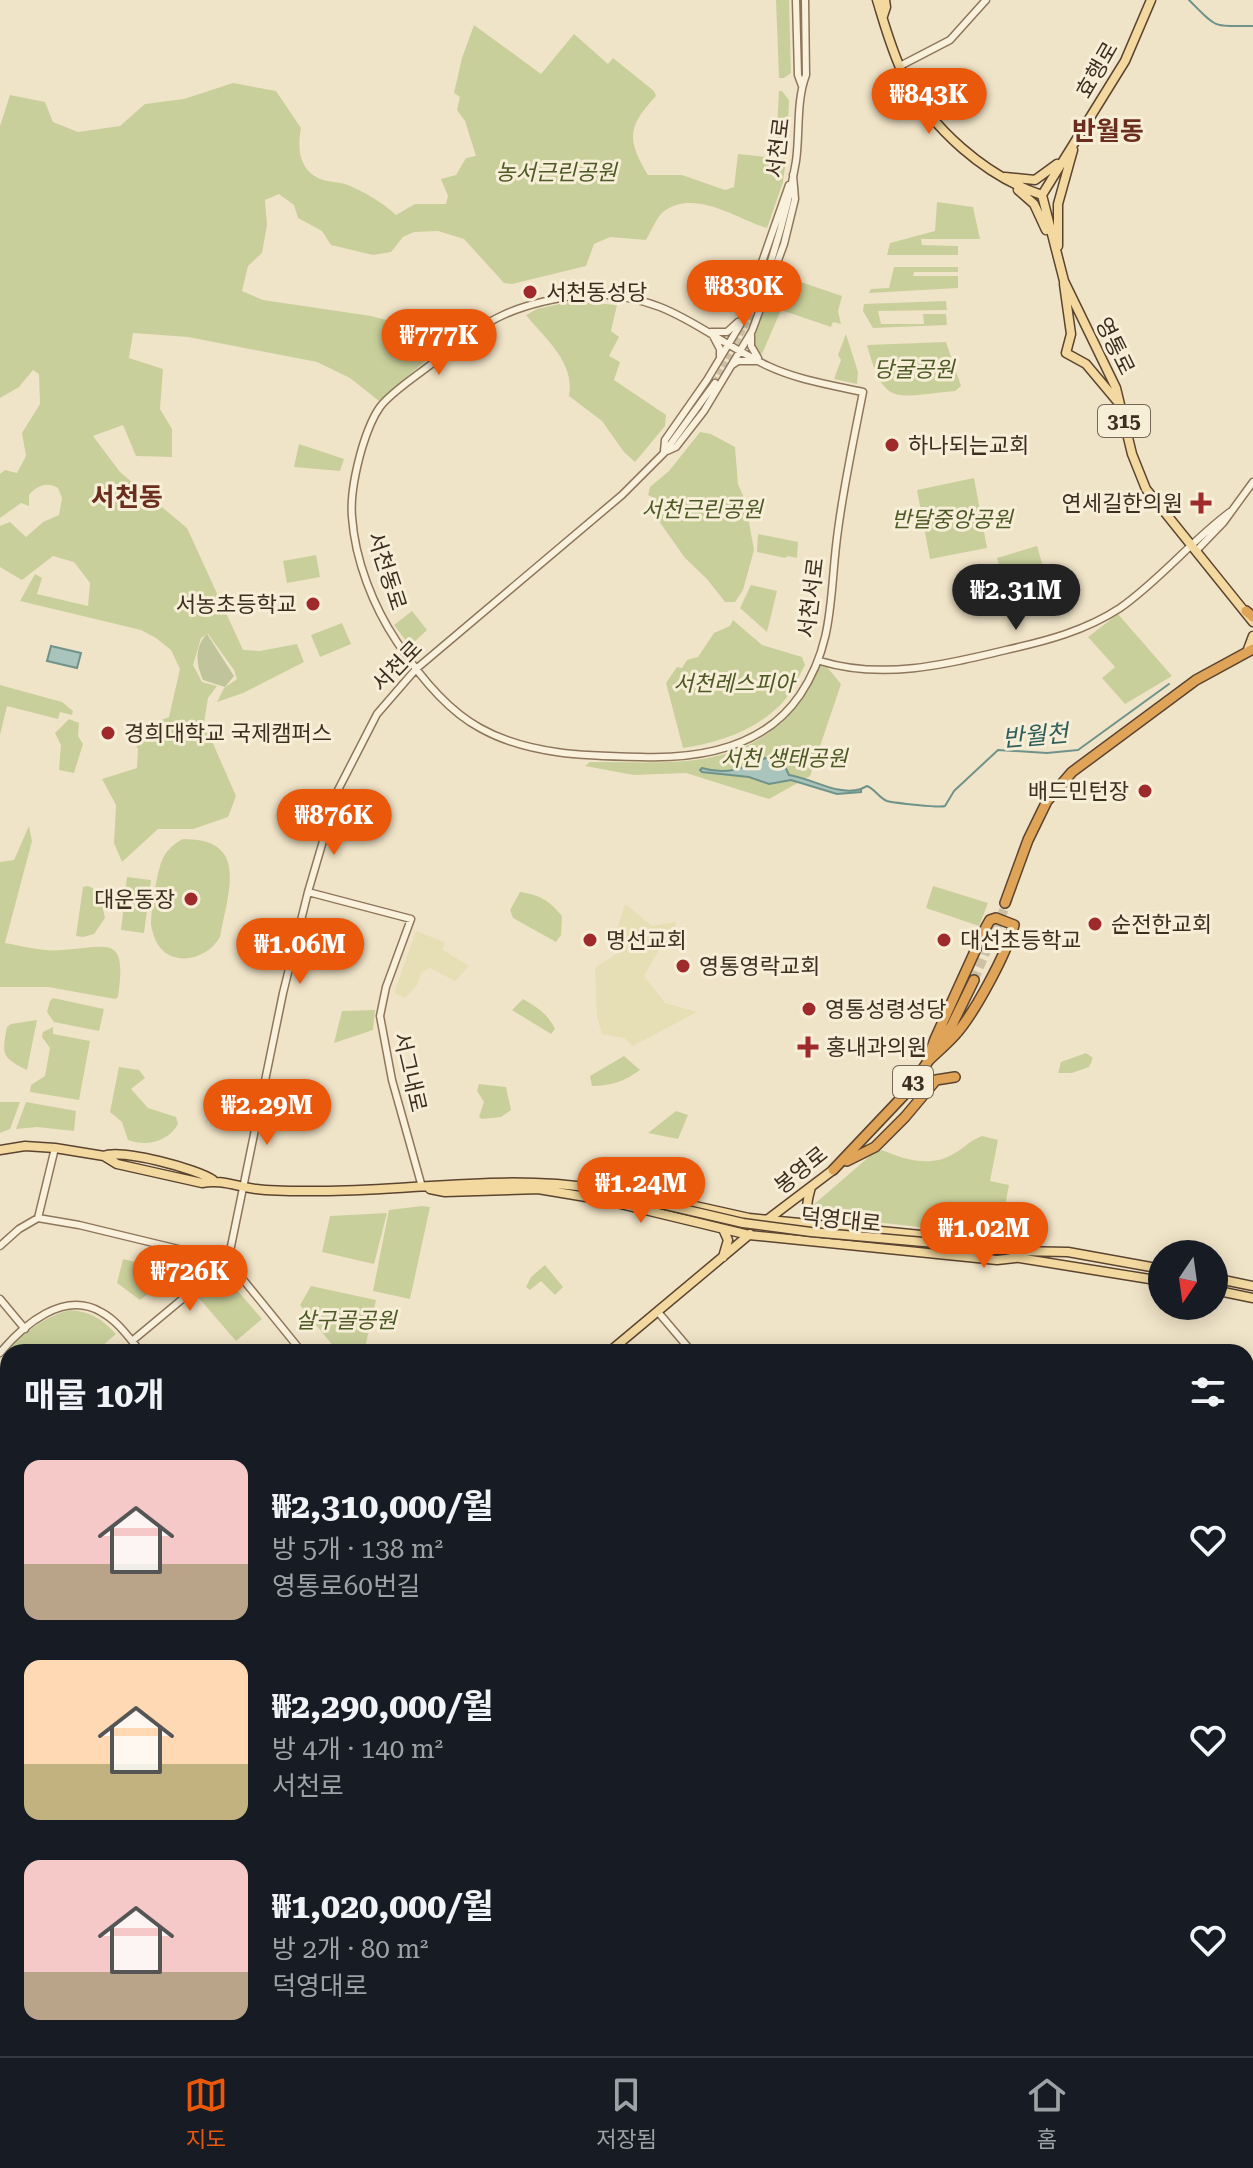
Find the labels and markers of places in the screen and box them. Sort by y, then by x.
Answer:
pin: ₩843K [873,68,985,136]
pin: ₩830K [688,260,800,328]
place label: 서천동성당 [546,280,647,305]
marker: 서천동성당 [521,283,539,301]
pin: ₩777K [383,309,495,377]
place label: 하나되는교회 [908,433,1029,458]
marker: 하나되는교회 [883,436,901,454]
place label: 연세길한의원 [1062,491,1183,516]
marker: 연세길한의원 [1190,492,1212,514]
pin: ₩2.31M [951,564,1081,632]
place label: 서농초등학교 [176,592,297,617]
marker: 서농초등학교 [304,595,322,613]
place label: 경희대학교 국제캠퍼스 [124,721,332,746]
marker: 경희대학교 국제캠퍼스 [99,724,117,742]
place label: 배드민턴장 [1028,779,1129,804]
marker: 배드민턴장 [1136,782,1154,800]
pin: ₩876K [278,789,390,857]
place label: 대운동장 [94,887,175,912]
marker: 대운동장 [182,890,200,908]
place label: 순전한교회 [1111,912,1212,937]
marker: 순전한교회 [1086,915,1104,933]
pin: ₩1.06M [235,918,365,986]
place label: 명선교회 [606,928,687,953]
place label: 대선초등학교 [960,928,1081,953]
marker: 명선교회 [581,931,599,949]
marker: 대선초등학교 [935,931,953,949]
place label: 영통영락교회 [699,954,820,979]
marker: 영통영락교회 [674,957,692,975]
place label: 영통성령성당 [825,997,946,1022]
marker: 영통성령성당 [800,1000,818,1018]
place label: 홍내과의원 [826,1035,927,1060]
marker: 홍내과의원 [797,1036,819,1058]
pin: ₩2.29M [202,1079,332,1147]
pin: ₩1.24M [576,1157,706,1225]
pin: ₩1.02M [919,1202,1049,1270]
pin: ₩726K [134,1245,246,1313]

